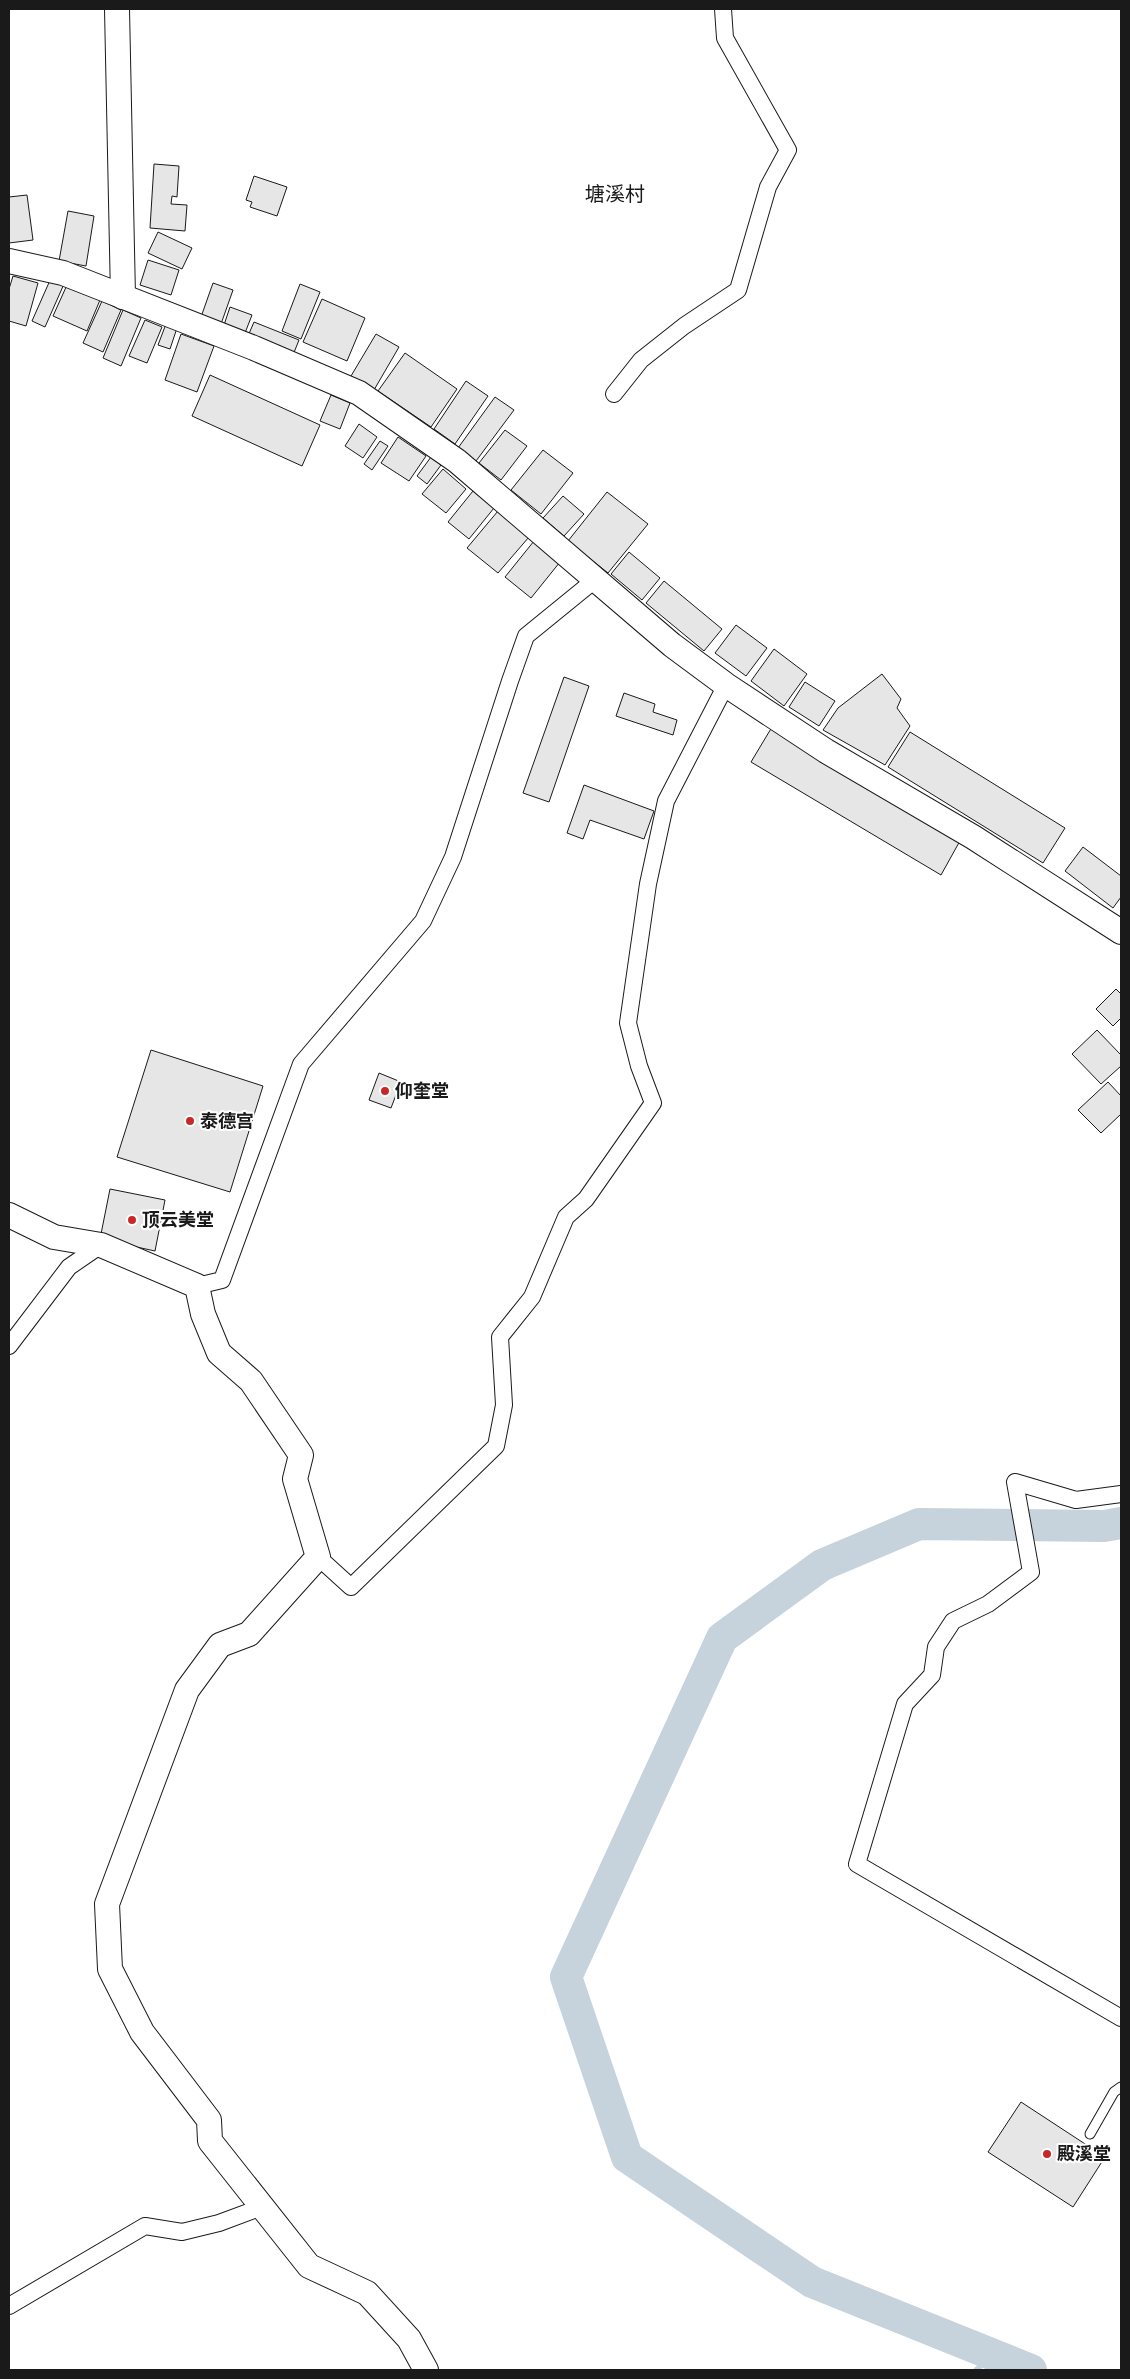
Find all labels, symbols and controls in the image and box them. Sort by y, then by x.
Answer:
district label: 塘溪村 [585,182,645,206]
place label: 仰奎堂 [395,1080,449,1101]
marker: 仰奎堂 [379,1085,391,1097]
place label: 泰德宫 [200,1110,254,1131]
marker: 泰德宫 [184,1115,196,1127]
place label: 顶云美堂 [142,1209,214,1230]
marker: 顶云美堂 [126,1214,138,1226]
place label: 殿溪堂 [1057,2143,1111,2164]
marker: 殿溪堂 [1041,2148,1053,2160]

